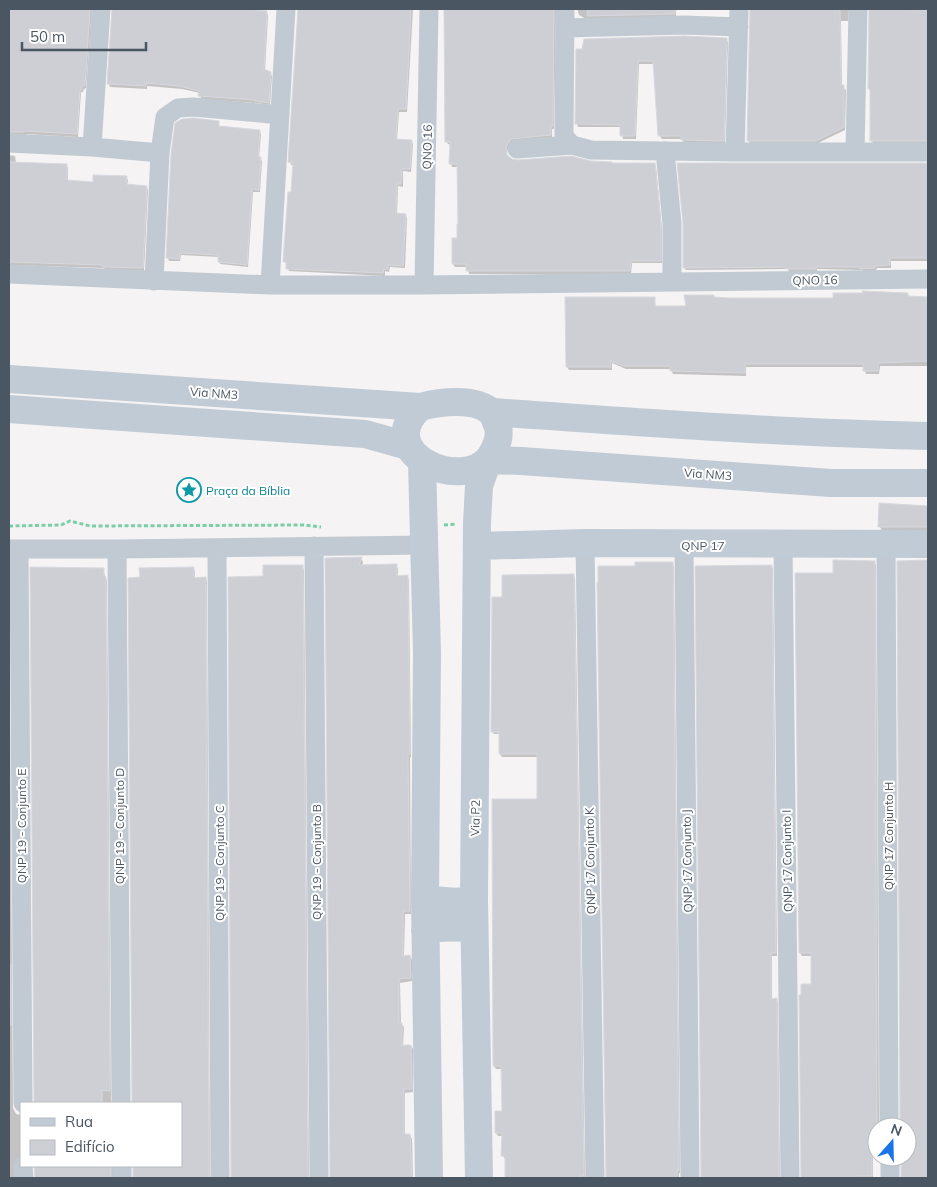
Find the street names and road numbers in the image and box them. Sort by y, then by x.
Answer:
street label: QNO 16 [419,124,435,170]
street label: QNO 16 [792,272,838,288]
street label: Via NM3 [190,384,238,402]
street label: Via NM3 [684,465,732,483]
street label: QNP 17 [681,538,725,553]
street label: QNP 19 - Conjunto D [112,768,127,884]
street label: QNP 19 - Conjunto E [14,769,29,883]
street label: QNP 17 Conjunto H [881,782,896,890]
street label: Via P2 [467,800,483,836]
street label: QNP 19 - Conjunto B [309,804,324,920]
street label: QNP 19 - Conjunto C [212,805,227,921]
street label: QNP 17 Conjunto K [582,807,598,915]
street label: QNP 17 Conjunto J [679,809,695,913]
street label: QNP 17 Conjunto I [779,810,795,912]

